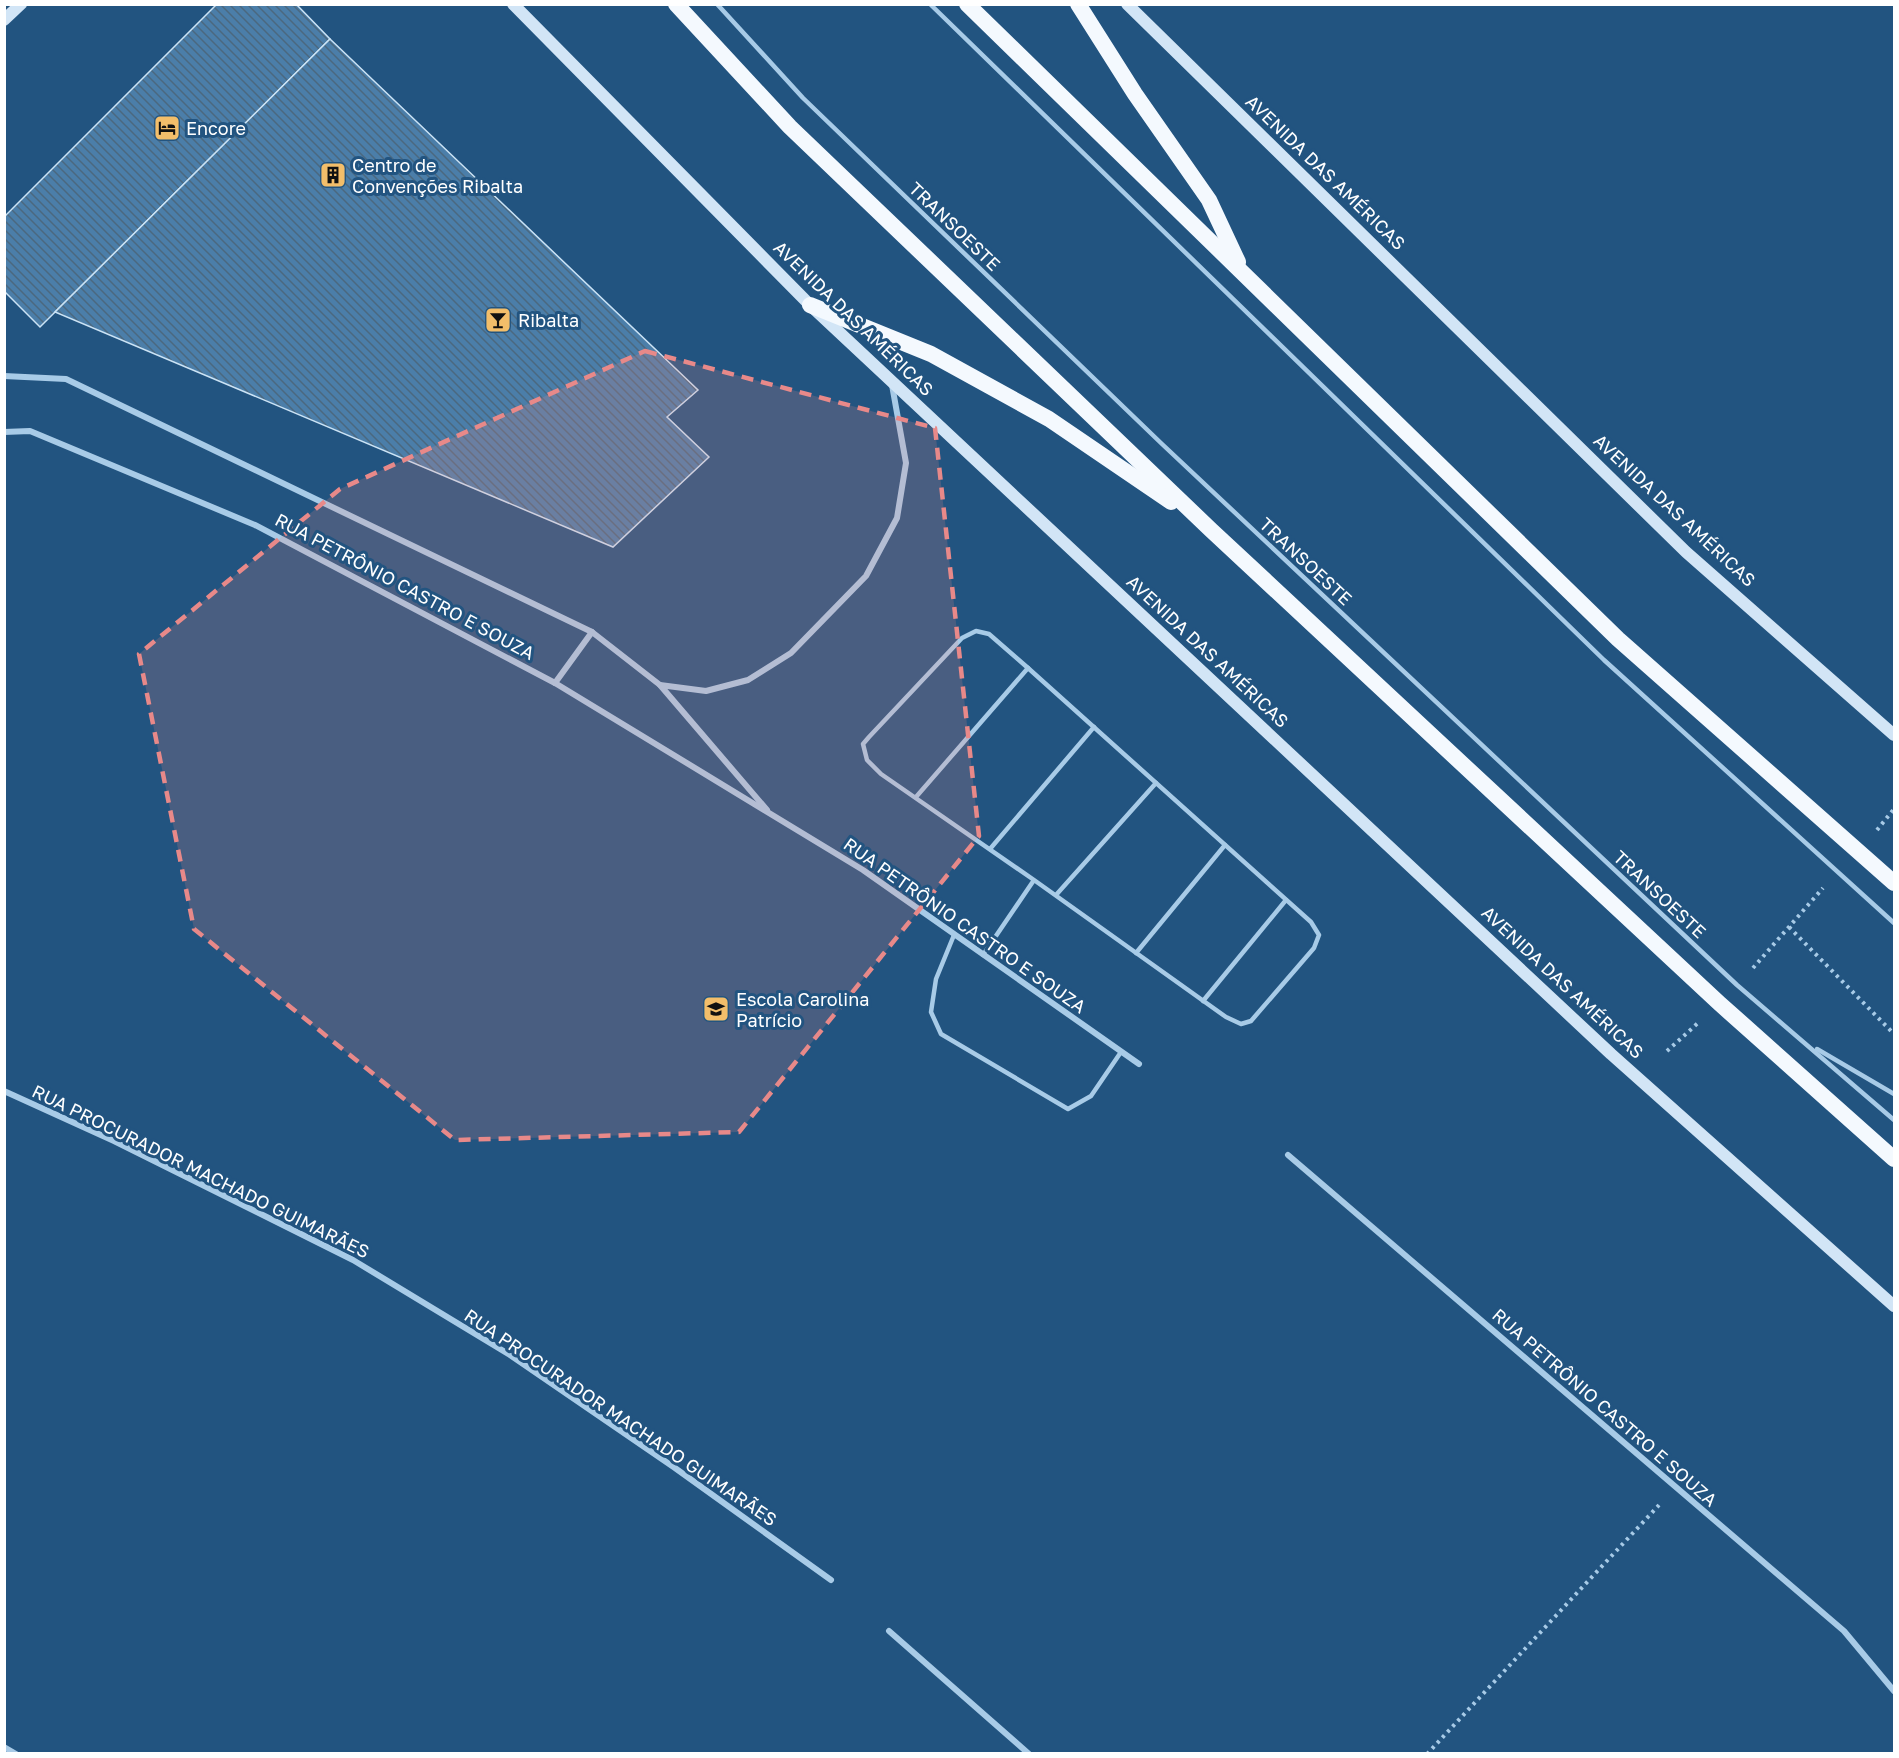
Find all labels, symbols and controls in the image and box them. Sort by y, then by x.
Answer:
street label: AVENIDA DAS AMÉRICAS [1242,90,1410,254]
hotel icon: Encore [152,113,182,143]
place label: Encore [186,117,246,139]
place label: Centro de Convenções Ribalta [352,154,523,197]
building icon: Centro de Convenções Ribalta [318,160,348,190]
street label: TRANSOESTE [905,177,1005,275]
street label: AVENIDA DAS AMÉRICAS [770,236,938,400]
bar icon: Ribalta [483,305,513,335]
place label: Ribalta [518,309,579,331]
street label: AVENIDA DAS AMÉRICAS [1589,429,1761,591]
street label: RUA PETRÔNIO CASTRO E SOUZA [272,508,538,664]
street label: TRANSOESTE [1255,513,1357,609]
street label: AVENIDA DAS AMÉRICAS [1122,570,1294,732]
street label: RUA PETRÔNIO CASTRO E SOUZA [840,833,1090,1017]
street label: TRANSOESTE [1609,846,1711,942]
street label: AVENIDA DAS AMÉRICAS [1477,901,1649,1063]
place label: Escola Carolina Patrício [736,988,869,1031]
school or university icon: Escola Carolina Patrício [701,994,731,1024]
street label: RUA PROCURADOR MACHADO GUIMARÃES [29,1080,373,1262]
street label: RUA PETRÔNIO CASTRO E SOUZA [1488,1303,1722,1511]
street label: RUA PROCURADOR MACHADO GUIMARÃES [461,1304,781,1530]

